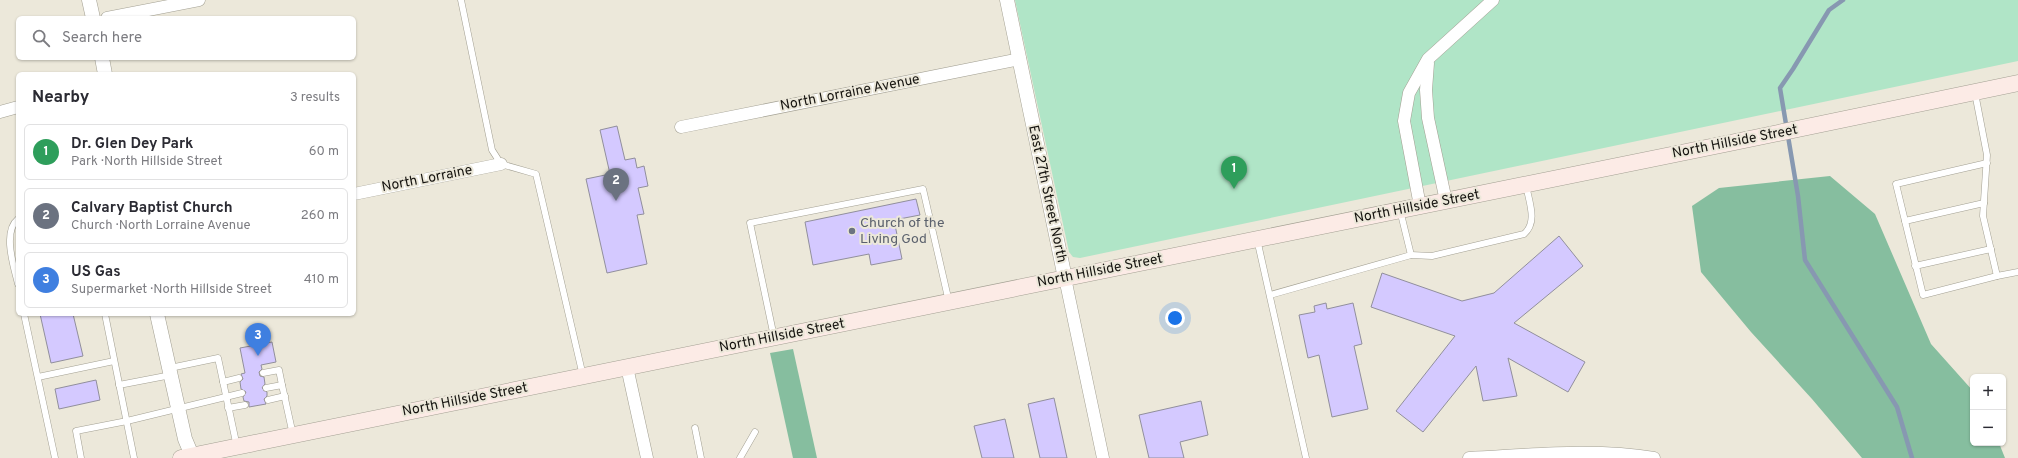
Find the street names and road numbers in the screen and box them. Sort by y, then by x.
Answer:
street label: North Lorraine Avenue [779,71,921,115]
street label: North Hillside Street [1671,121,1799,163]
street label: East 27th Street North [1024,124,1070,264]
street label: North Lorraine [380,162,474,196]
street label: North Hillside Street [1353,186,1481,228]
street label: North Hillside Street [1036,250,1164,292]
street label: North Hillside Street [718,315,846,357]
street label: North Hillside Street [401,379,529,421]

